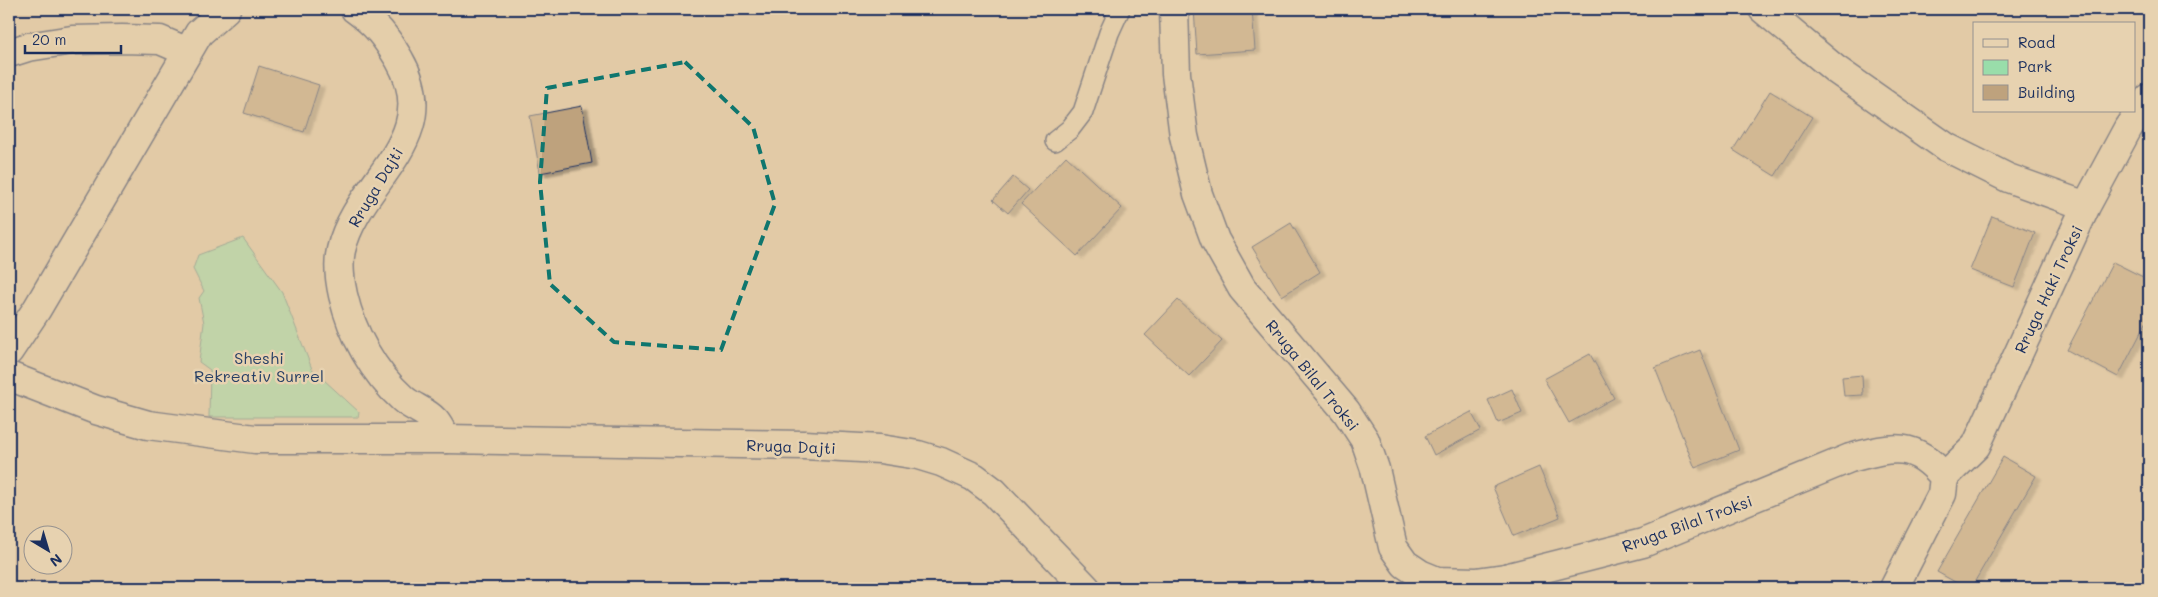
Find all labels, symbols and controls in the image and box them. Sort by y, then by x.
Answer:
scale bar [25,22,121,54]
legend [1973,22,2136,112]
text: 20 m [32,29,66,49]
text: Road [2018,32,2055,52]
text: Park [2018,56,2052,76]
text: Building [2018,82,2075,102]
street label: Rruga Dajti [343,143,407,231]
street label: Rruga Haki Troksi [2009,222,2087,356]
street label: Rruga Bilal Troksi [1262,315,1364,435]
park label: Sheshi Rekreativ Surrel [194,347,324,386]
street label: Rruga Dajti [746,434,836,458]
street label: Rruga Bilal Troksi [1619,490,1755,556]
north arrow [22,524,72,574]
text: N [46,550,66,571]

